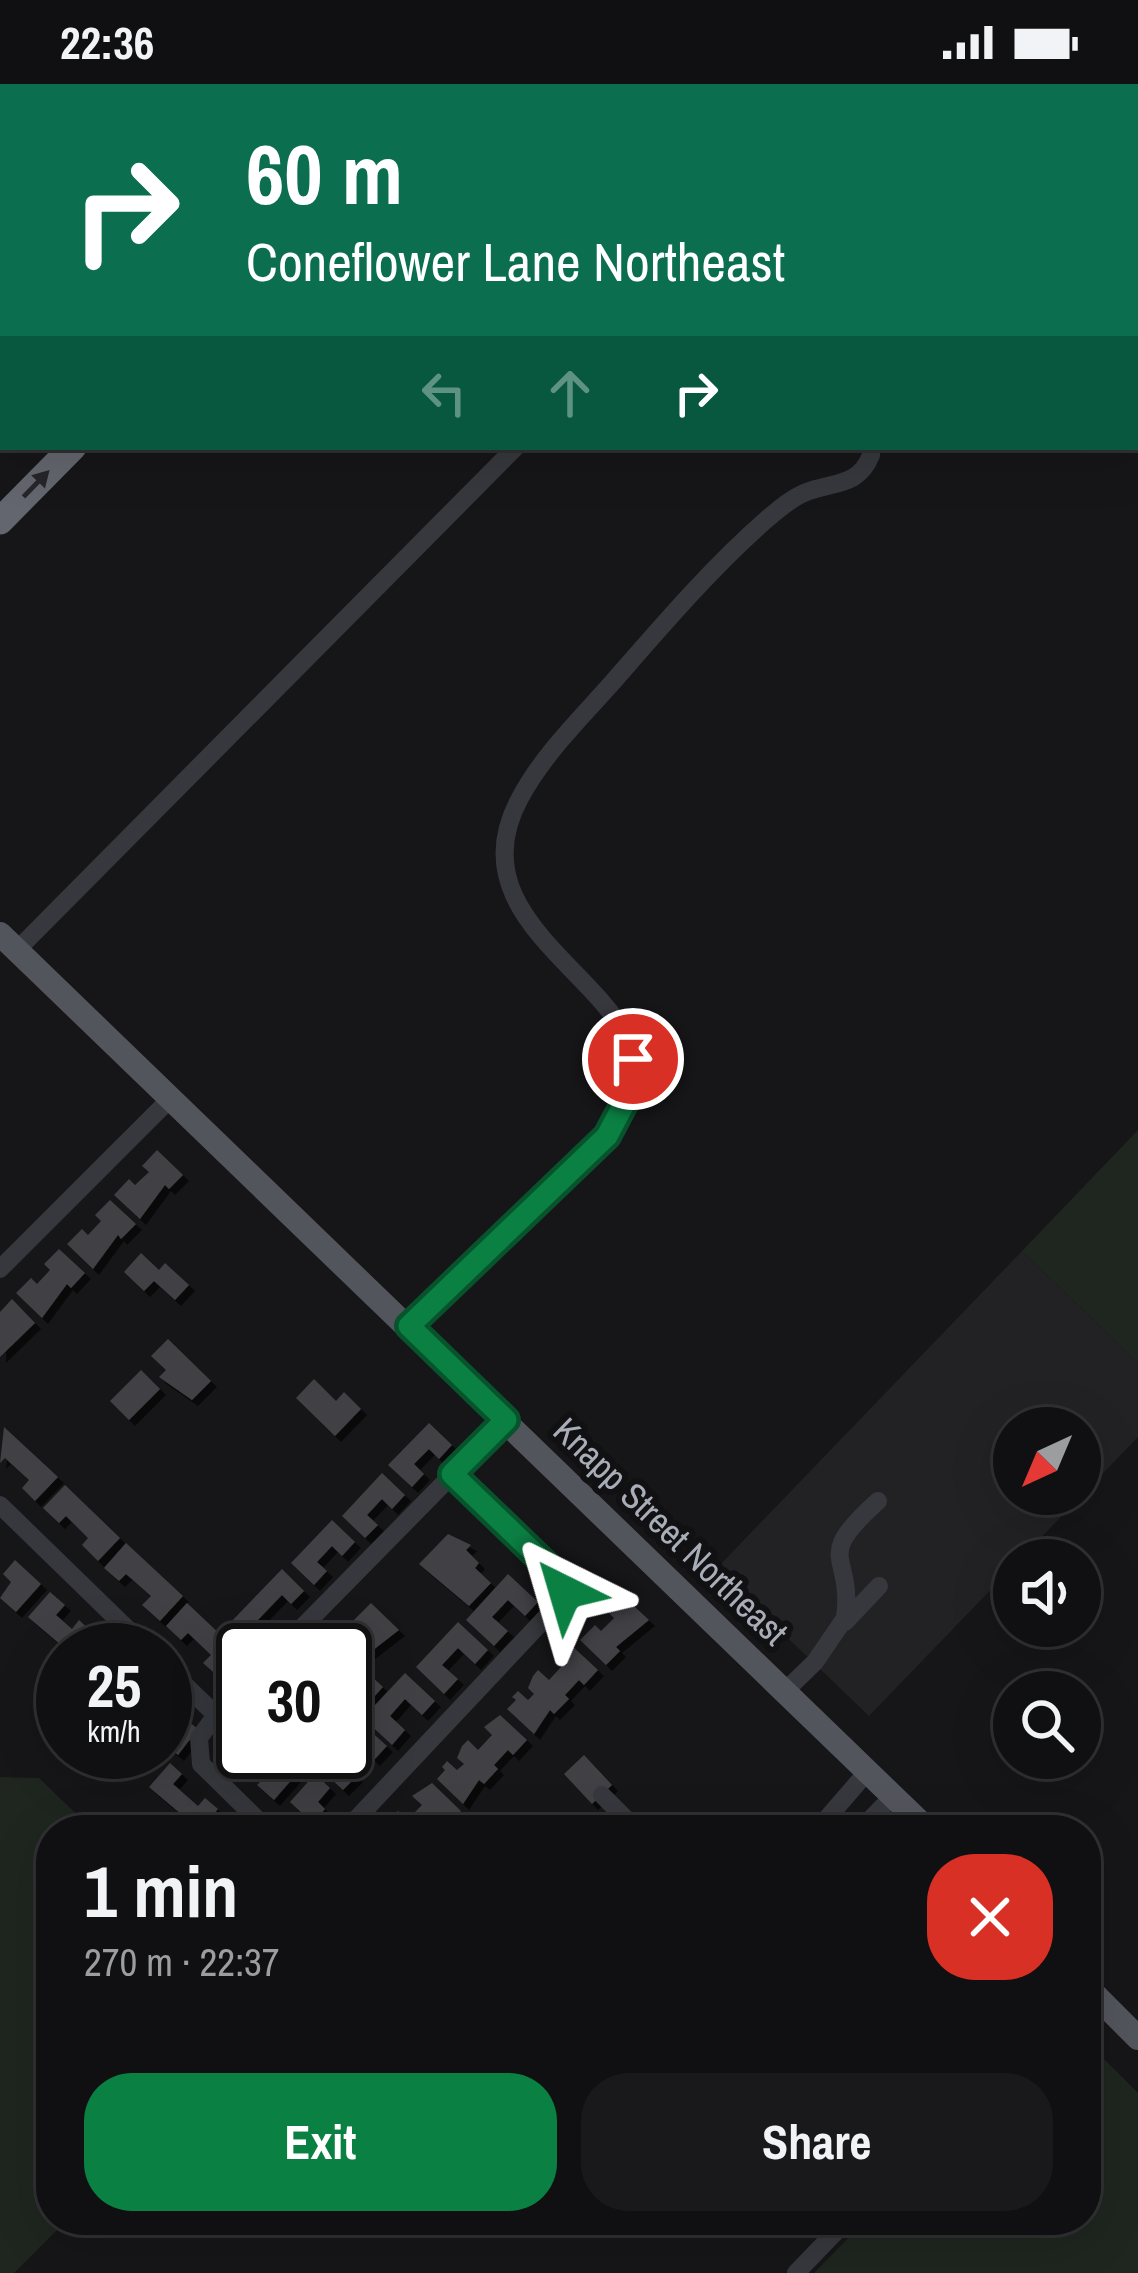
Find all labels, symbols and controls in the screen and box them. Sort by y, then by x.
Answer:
text: 22:36 [60,12,154,73]
text: 60 m [246,117,403,230]
icon: right [48,132,204,288]
text: Coneflower Lane Northeast [246,225,785,298]
icon: left [411,360,477,426]
icon: ahead [537,360,603,426]
icon: right [663,360,729,426]
one-way arrow [22,470,50,499]
pin [582,1008,684,1110]
icon: arrive [600,1026,666,1092]
street label: Knapp Street Northeast [543,1407,799,1655]
north arrow [993,1407,1101,1515]
map controls [993,1407,1101,1779]
position arrow [502,1529,628,1655]
button: sound [993,1539,1101,1647]
speed limit sign: 30 [216,1623,372,1779]
text: 25 [87,1645,141,1726]
button: search [993,1671,1101,1779]
text: km/h [87,1711,141,1751]
text: 1 min [84,1842,238,1939]
button: close [927,1854,1053,1980]
text: 270 m · 22:37 [84,1936,280,1988]
button: Exit [84,2073,557,2211]
button: Share [581,2073,1053,2211]

